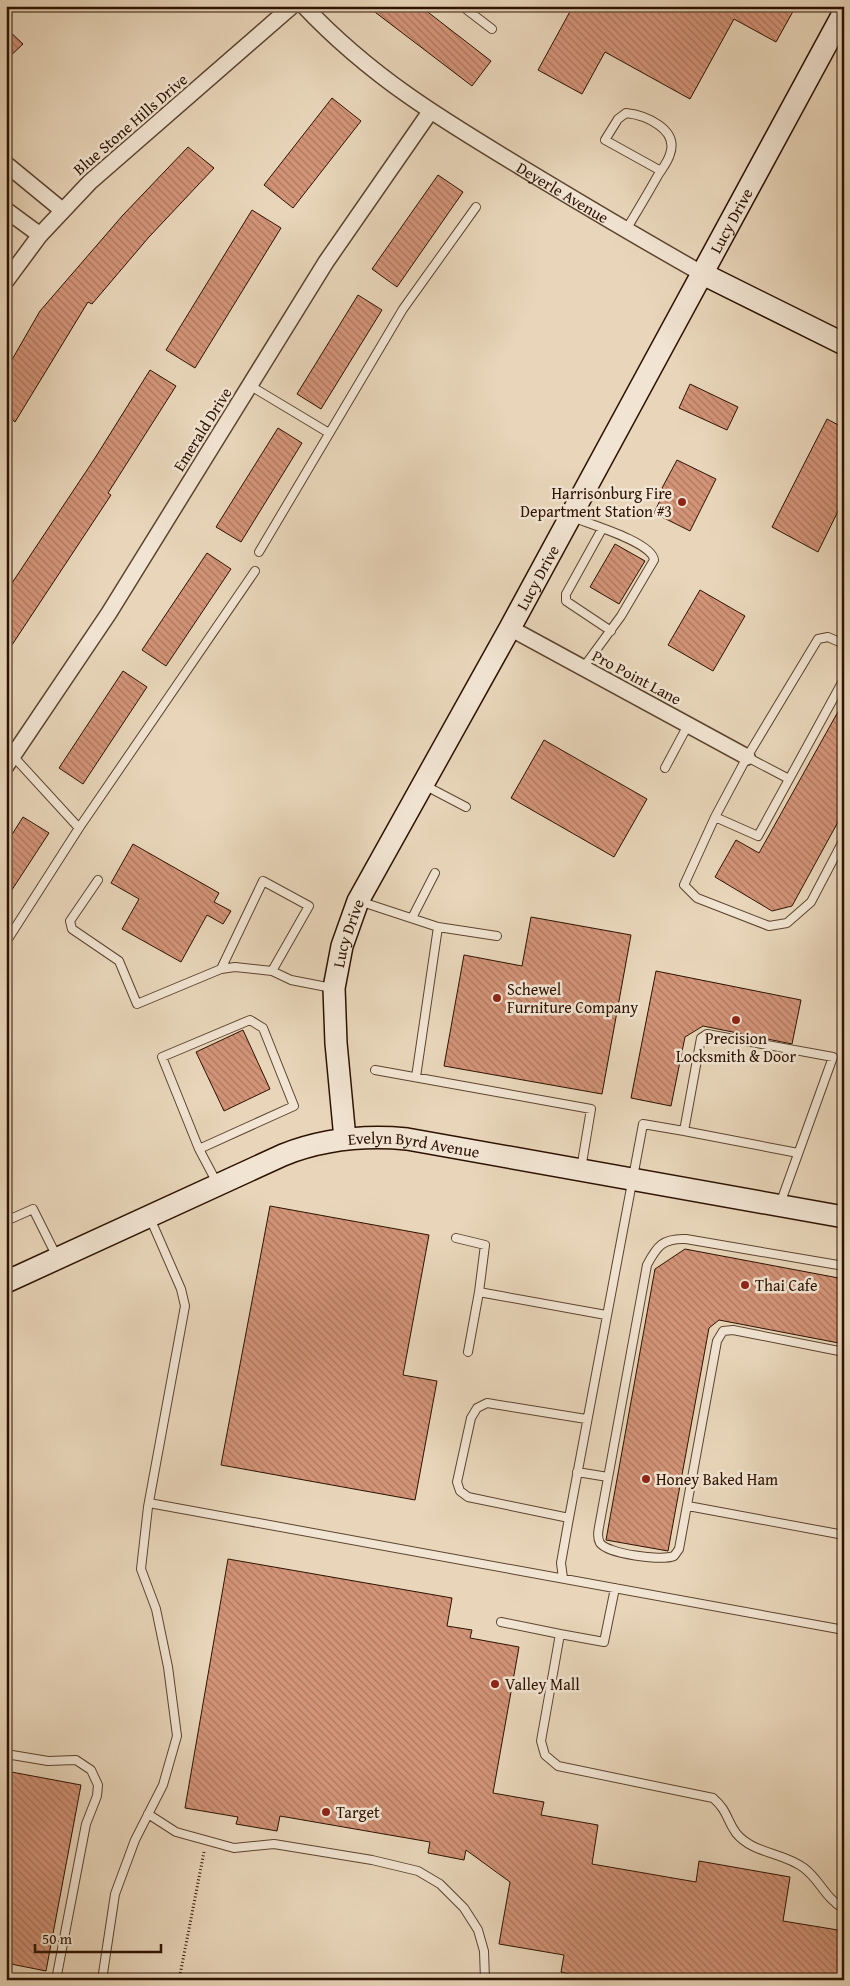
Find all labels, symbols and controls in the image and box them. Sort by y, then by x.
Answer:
street label: Blue Stone Hills Drive [67,67,193,181]
street label: Deyerle Avenue [512,155,613,229]
street label: Lucy Drive [703,184,758,257]
street label: Emerald Drive [167,382,237,476]
place label: Harrisonburg Fire Department Station #3 [520,481,672,523]
marker: Harrisonburg Fire Department Station #3 [676,496,688,508]
street label: Lucy Drive [510,540,565,614]
street label: Pro Point Lane [588,643,686,711]
street label: Lucy Drive [326,896,370,970]
place label: Schewel Furniture Company [507,977,638,1019]
marker: Schewel Furniture Company [491,992,503,1004]
marker: Precision Locksmith & Door [730,1014,742,1026]
place label: Precision Locksmith & Door [676,1026,796,1068]
street label: Evelyn Byrd Avenue [347,1126,481,1164]
place label: Thai Cafe [755,1273,817,1297]
marker: Thai Cafe [739,1279,751,1291]
place label: Honey Baked Ham [656,1467,778,1491]
marker: Honey Baked Ham [640,1473,652,1485]
place label: Valley Mall [505,1672,580,1696]
marker: Valley Mall [489,1678,501,1690]
place label: Target [336,1800,380,1824]
marker: Target [320,1806,332,1818]
scale bar [35,1921,161,1953]
text: 50 m [42,1928,73,1949]

